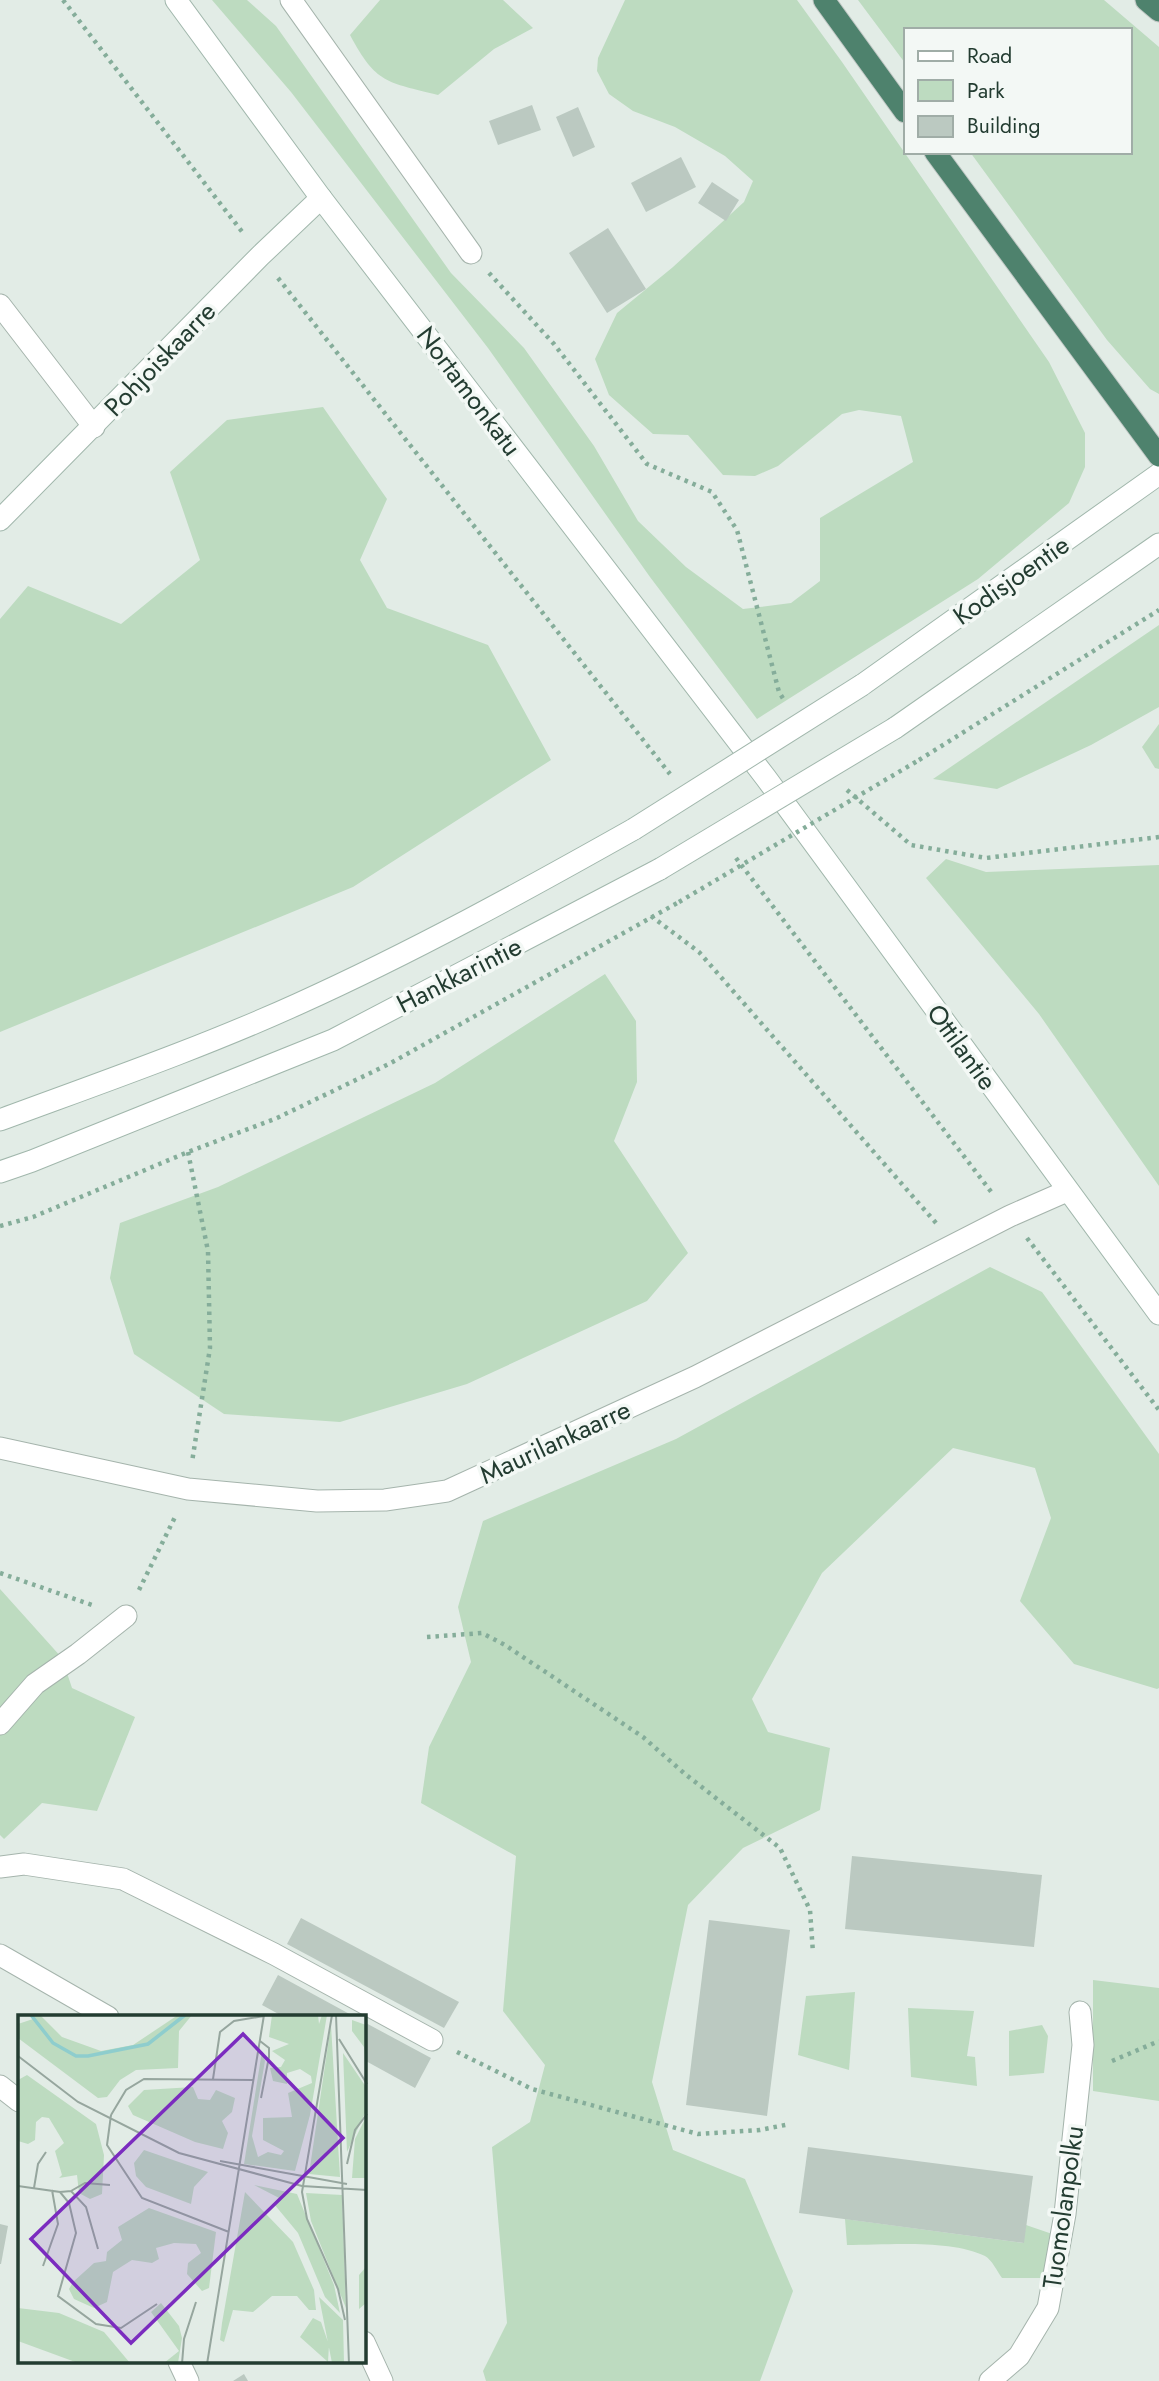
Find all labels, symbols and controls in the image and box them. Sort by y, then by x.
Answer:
legend [904,28,1131,154]
text: Road [967,41,1012,71]
text: Park [967,76,1005,106]
text: Building [967,111,1040,141]
street label: Pohjoiskaarre [95,293,225,425]
street label: Nortamonkatu [407,318,531,464]
street label: Kodisjoentie [945,526,1077,634]
street label: Hankkarintie [390,927,528,1023]
street label: Ottilantie [918,996,1006,1098]
street label: Maurilankaarre [473,1390,637,1494]
inset map [18,2015,366,2364]
street label: Tuomolanpolku [1033,2123,1093,2291]

